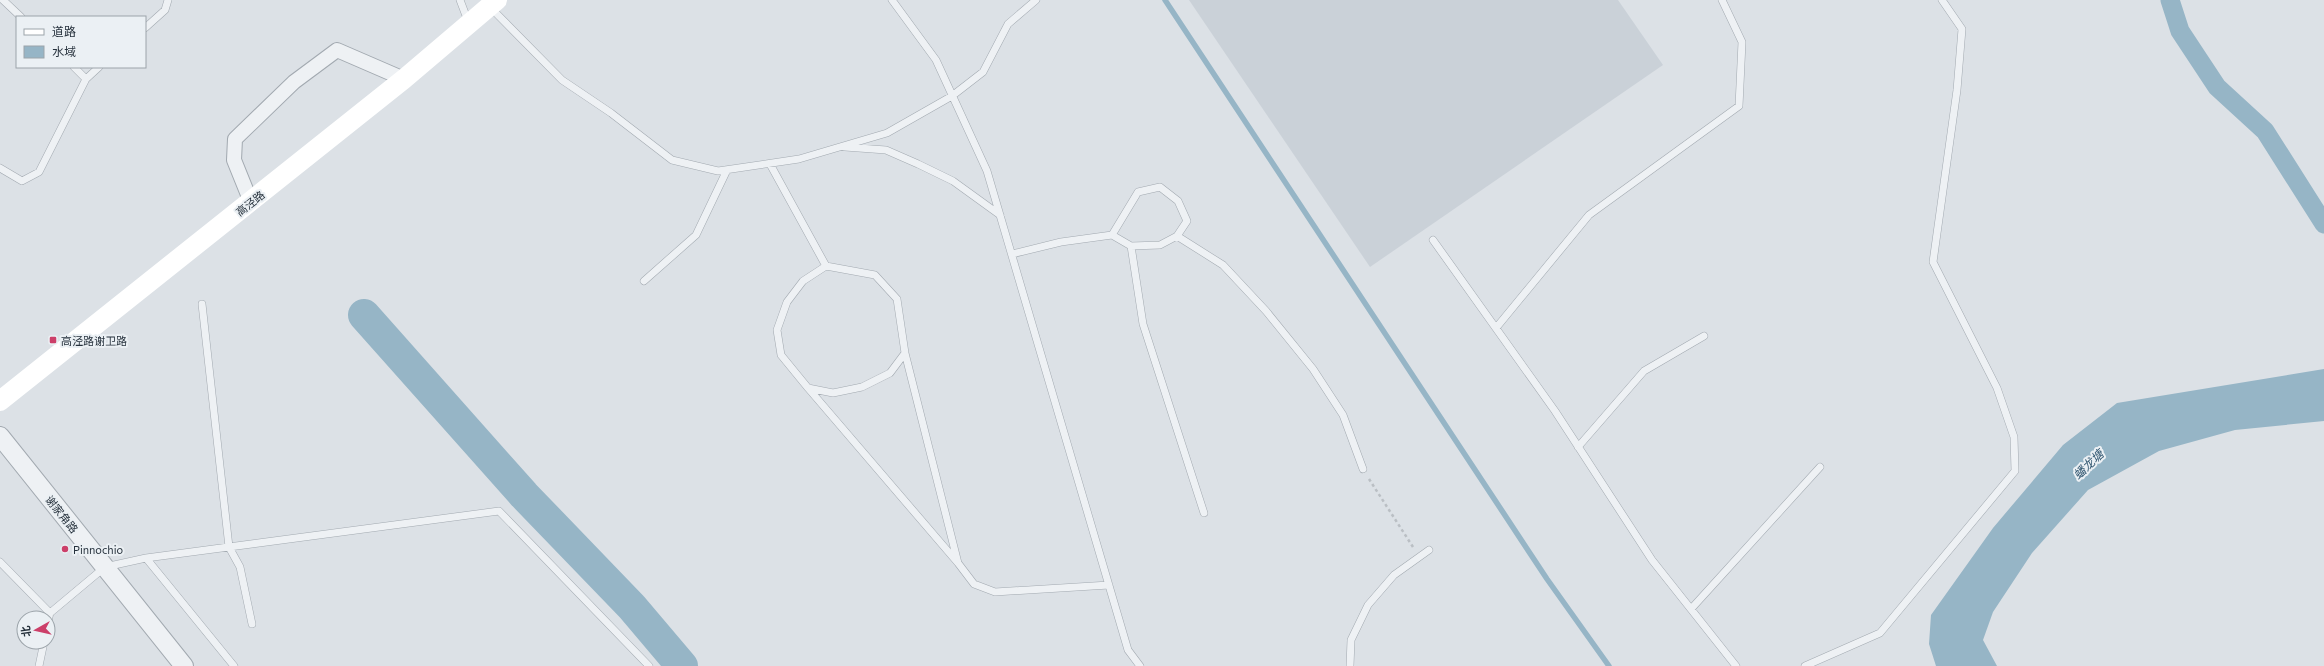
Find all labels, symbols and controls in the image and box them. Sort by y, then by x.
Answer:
legend [16,16,146,68]
text: 道路 [52,24,76,38]
text: 水域 [52,44,76,58]
street label: 高泾路 [233,188,267,218]
place label: 高泾路谢卫路 [61,334,127,347]
marker: 高泾路谢卫路 [48,335,58,345]
water label: 蟠龙塘 [2070,445,2107,481]
street label: 谢家角路 [43,493,81,535]
place label: Pinnochio [73,543,123,556]
marker: Pinnochio [60,544,70,554]
north arrow [16,610,56,650]
text: 北 [18,625,33,638]

